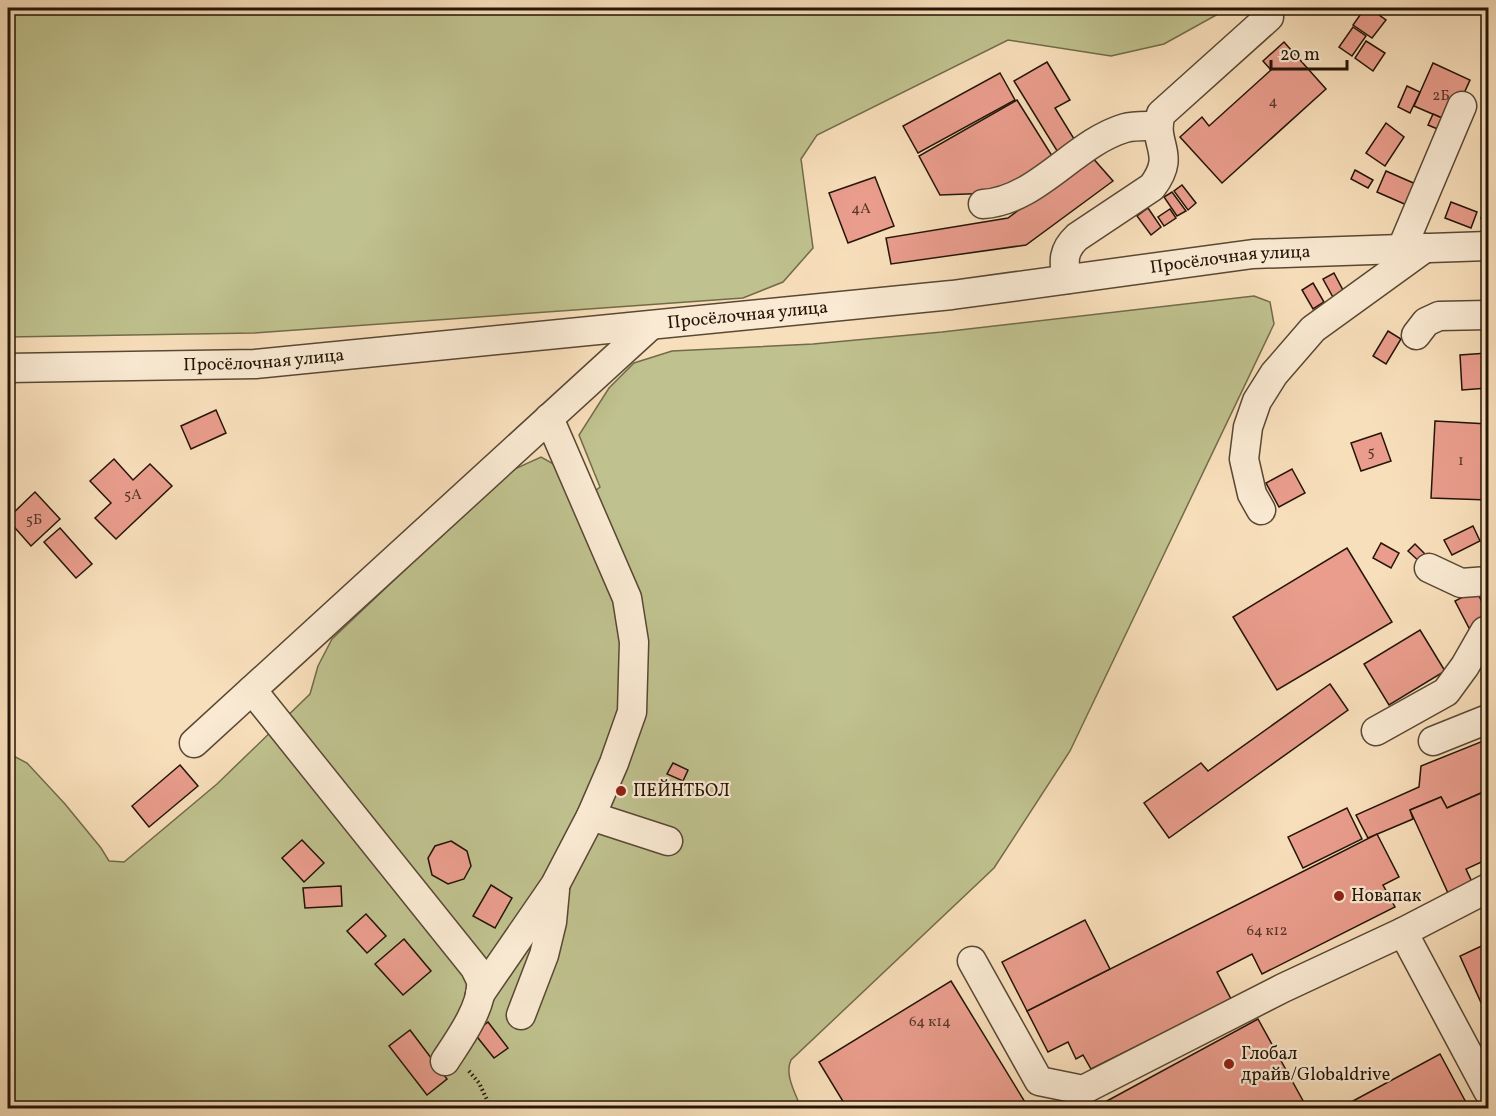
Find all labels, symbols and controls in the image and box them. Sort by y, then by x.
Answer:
scale bar [1271,33,1348,71]
text: 20 m [1280,43,1320,68]
house number: 2Б [1432,86,1450,107]
house number: 4 [1269,92,1278,113]
house number: 4А [851,199,871,220]
street label: Просёлочная улица [1148,240,1311,280]
street label: Просёлочная улица [666,295,829,336]
street label: Просёлочная улица [183,343,346,378]
house number: 5 [1367,442,1375,463]
house number: 1 [1458,451,1464,472]
house number: 5А [124,485,142,506]
house number: 5Б [26,510,42,531]
place label: ПЕЙНТБОЛ [633,779,730,804]
marker: ПЕЙНТБОЛ [614,784,628,798]
place label: Новапак [1351,884,1422,909]
marker: Новапак [1332,889,1346,903]
house number: 64 к12 [1247,921,1287,942]
house number: 64 к14 [909,1012,951,1033]
place label: Глобал драйв/Globaldrive [1241,1042,1390,1088]
marker: Глобал драйв/Globaldrive [1222,1057,1236,1071]

